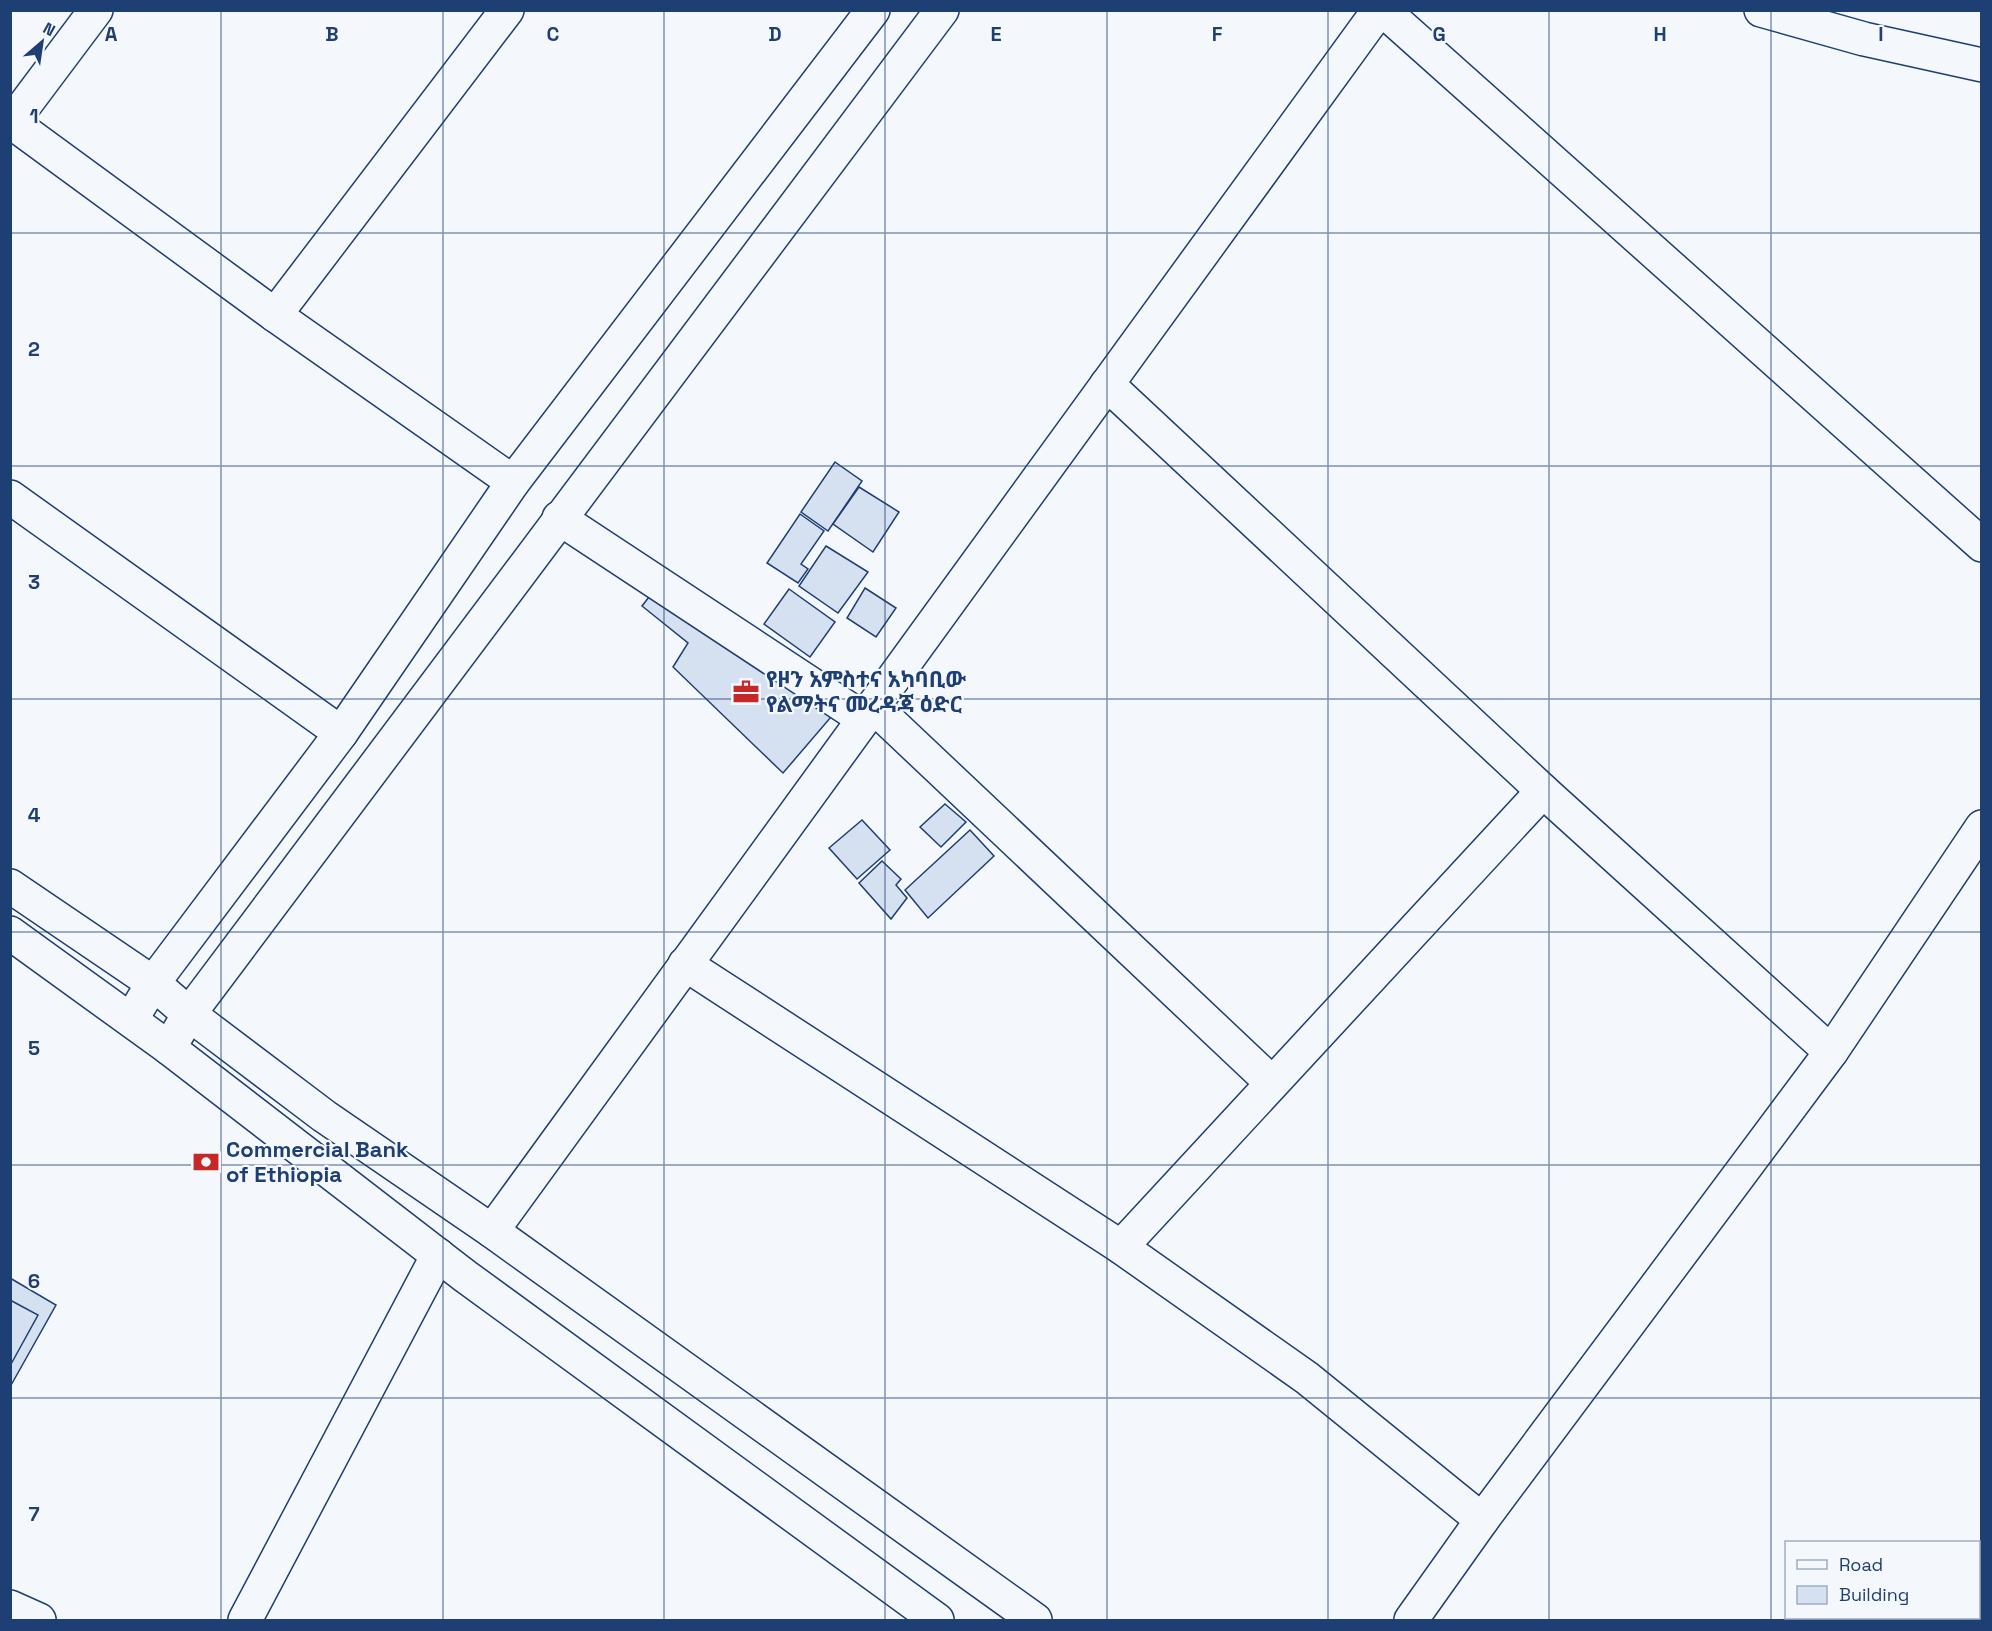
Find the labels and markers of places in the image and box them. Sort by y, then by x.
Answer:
place label: የዞን አምስተና አካባቢው የልማትና መረዳጃ ዕድር [766,665,966,718]
office icon: የዞን አምስተና አካባቢው የልማትና መረዳጃ ዕድር [731,677,761,707]
place label: Commercial Bank of Ethiopia [226,1135,409,1188]
bank icon: Commercial Bank of Ethiopia [191,1147,221,1177]

